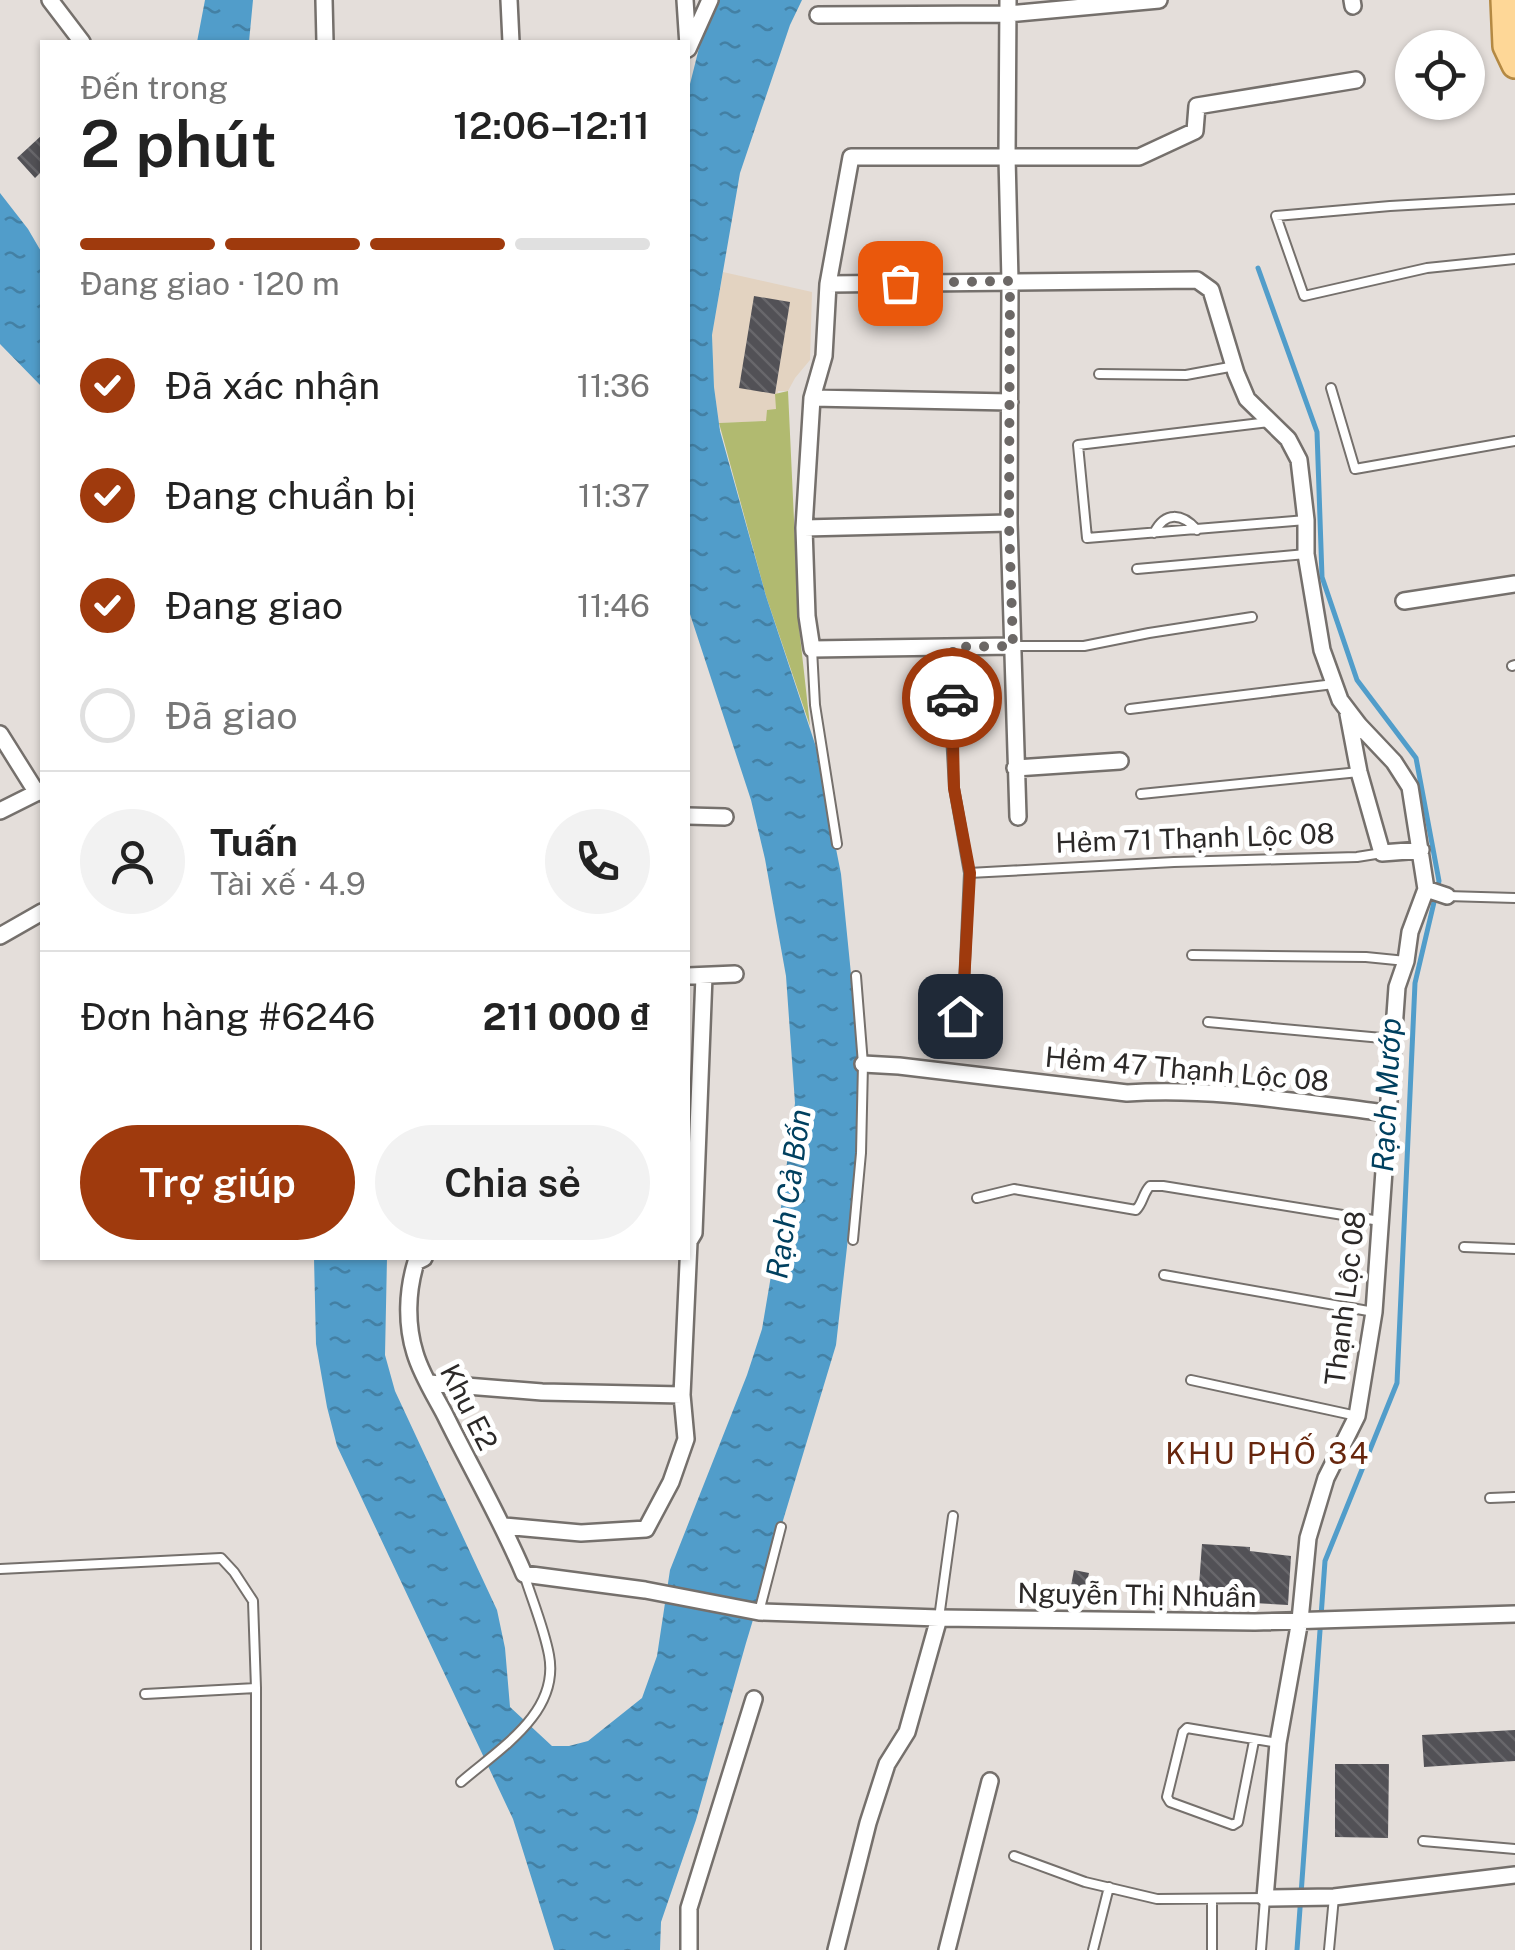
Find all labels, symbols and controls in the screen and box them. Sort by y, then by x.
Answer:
map controls [1395,30,1485,120]
button: locate [1395,30,1485,120]
text: Đến trong [80,69,228,106]
text: 12:06–12:11 [453,103,650,148]
text: 2 phút [80,105,277,182]
pin [858,241,943,326]
icon: bag [873,256,928,311]
text: Đang giao · 120 m [80,265,340,302]
icon: check [80,358,135,413]
text: Đã xác nhận [165,363,380,408]
text: 11:36 [577,367,650,404]
icon: check [80,468,135,523]
text: Đang chuẩn bị [165,473,416,518]
text: 11:37 [578,477,650,514]
icon: check [80,578,135,633]
text: Đang giao [165,583,343,628]
text: 11:46 [577,587,650,624]
courier [902,648,1002,748]
icon: car [925,671,980,726]
text: Đã giao [165,693,298,738]
button: person [80,809,185,914]
button: phone [545,809,650,914]
street label: Hẻm 71 Thạnh Lộc 08 [1055,816,1335,859]
text: Tuấn [210,820,298,865]
text: Tài xế · 4.9 [210,865,366,902]
pin [918,974,1003,1059]
icon: home [933,989,988,1044]
text: Đơn hàng #6246 [80,994,375,1039]
text: 211 000 ₫ [483,994,650,1039]
water label: Rạch Mướp [1364,1017,1408,1173]
street label: Hẻm 47 Thạnh Lộc 08 [1044,1040,1330,1097]
water label: Rạch Cả Bốn [758,1107,818,1281]
button: Trợ giúp [80,1125,355,1240]
button: Chia sẻ [375,1125,650,1240]
street label: Thạnh Lộc 08 [1317,1209,1372,1387]
street label: Khu E2 [434,1358,505,1455]
district label: KHU PHỐ 34 [1165,1433,1371,1471]
street label: Nguyễn Thị Nhuần [1017,1576,1257,1613]

